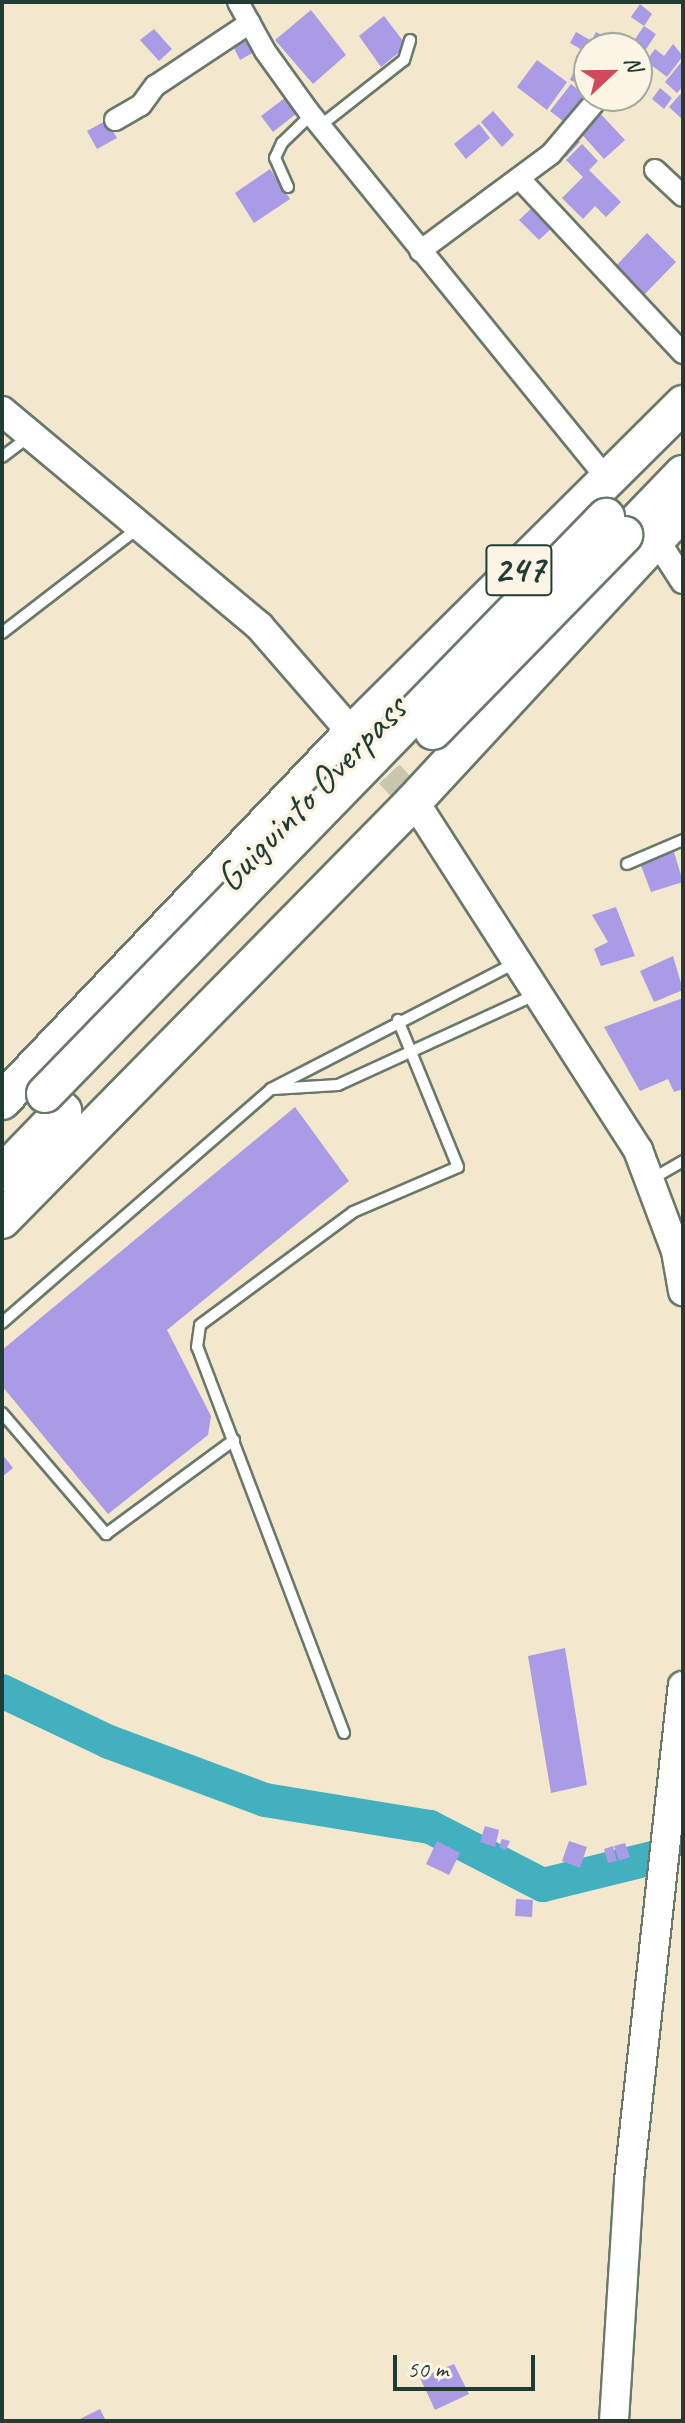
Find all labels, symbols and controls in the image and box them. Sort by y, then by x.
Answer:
north arrow [573,32,653,112]
text: N [618,52,649,75]
road number: 247 [485,536,553,604]
street label: Guiguinto Overpass [206,685,416,901]
scale bar [397,2339,539,2389]
text: 50 m [407,2354,448,2384]

